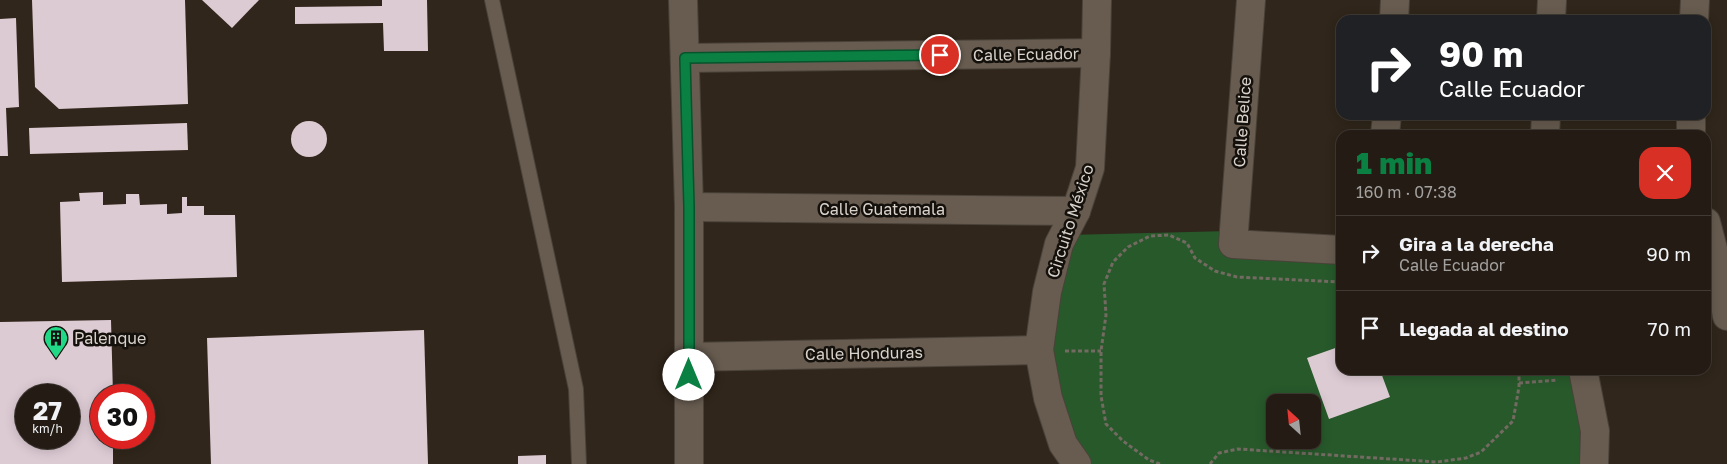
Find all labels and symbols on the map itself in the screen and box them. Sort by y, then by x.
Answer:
pin [919,34,961,76]
street label: Calle Ecuador [973,43,1079,65]
street label: Calle Belice [1229,76,1255,168]
street label: Circuito México [1042,162,1098,280]
street label: Calle Guatemala [819,199,945,219]
building icon: Palenque [43,325,69,359]
place label: Palenque [74,328,146,348]
street label: Calle Honduras [805,342,923,364]
position arrow [662,348,714,400]
speed limit sign: 30 [90,384,155,449]
north arrow [1266,394,1321,449]

